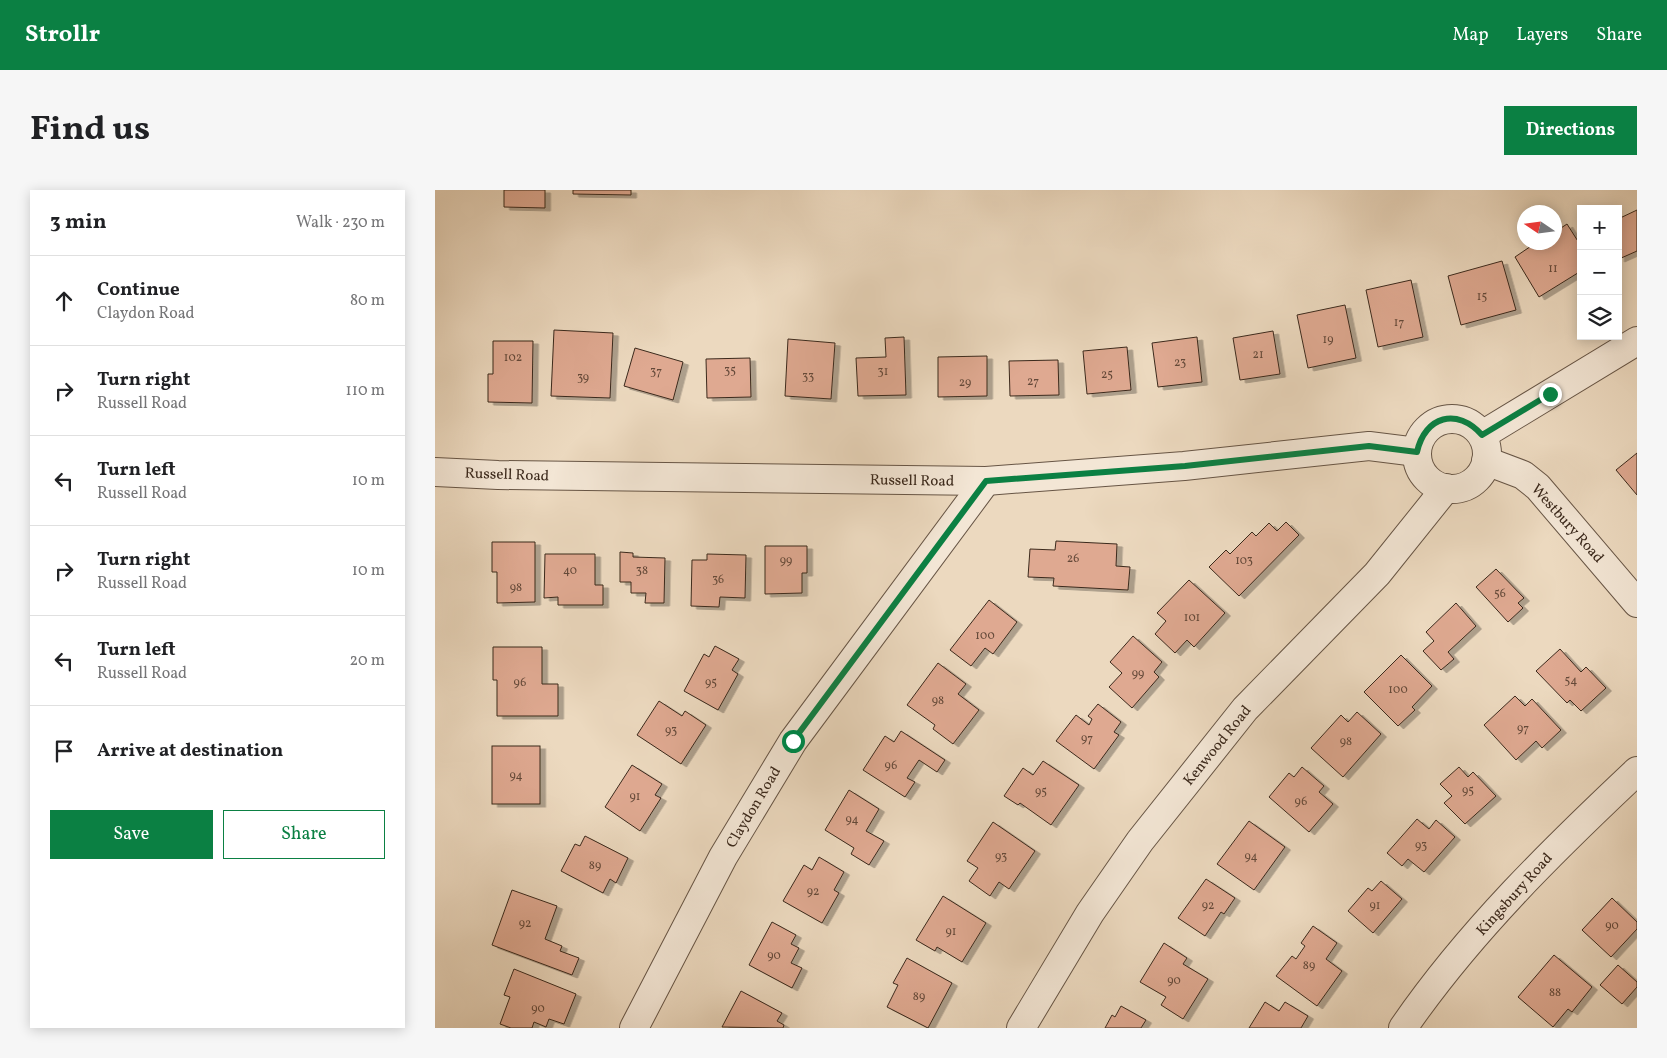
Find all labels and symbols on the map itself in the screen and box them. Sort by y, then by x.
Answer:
north arrow [1517,205,1562,250]
house number: 11 [1548,261,1558,277]
house number: 15 [1477,289,1487,305]
house number: 17 [1394,315,1404,331]
house number: 19 [1323,332,1333,348]
house number: 21 [1252,347,1264,363]
house number: 102 [504,350,522,366]
house number: 23 [1174,355,1186,371]
house number: 35 [724,363,736,379]
house number: 37 [650,364,662,380]
house number: 31 [878,364,888,380]
house number: 25 [1101,367,1113,383]
house number: 33 [802,369,814,385]
house number: 39 [577,370,589,386]
house number: 27 [1027,374,1039,390]
house number: 29 [959,375,971,391]
route end [1539,383,1562,406]
street label: Russell Road [464,464,550,487]
street label: Russell Road [870,470,954,493]
street label: Westbury Road [1526,480,1608,568]
house number: 26 [1067,551,1079,567]
house number: 99 [780,553,792,569]
house number: 103 [1235,553,1253,569]
house number: 40 [563,563,577,579]
house number: 38 [636,563,648,579]
house number: 36 [712,572,724,588]
house number: 98 [510,580,522,596]
house number: 56 [1494,586,1506,602]
house number: 101 [1184,610,1200,626]
house number: 100 [975,628,995,644]
house number: 99 [1132,666,1144,682]
house number: 54 [1565,673,1577,689]
house number: 96 [514,675,526,691]
house number: 95 [705,675,717,691]
house number: 100 [1388,682,1408,698]
house number: 98 [932,693,944,709]
street label: Kenwood Road [1179,701,1257,791]
house number: 97 [1517,721,1529,737]
house number: 93 [665,723,677,739]
route start [782,730,805,753]
house number: 97 [1081,731,1093,747]
house number: 98 [1340,734,1352,750]
house number: 96 [885,758,897,774]
street label: Claydon Road [722,763,787,852]
house number: 94 [509,768,523,784]
house number: 95 [1462,783,1474,799]
house number: 95 [1035,784,1047,800]
house number: 91 [630,789,640,805]
house number: 96 [1295,794,1307,810]
house number: 94 [845,812,859,828]
house number: 93 [1415,838,1427,854]
house number: 93 [995,849,1007,865]
house number: 94 [1244,849,1258,865]
street label: Kingsbury Road [1472,849,1558,941]
house number: 89 [589,858,601,874]
house number: 92 [807,884,819,900]
house number: 92 [1202,898,1214,914]
house number: 91 [1370,898,1380,914]
house number: 92 [519,916,531,932]
house number: 90 [1605,918,1619,934]
house number: 91 [946,924,956,940]
house number: 90 [767,948,781,964]
house number: 89 [1303,958,1315,974]
house number: 90 [1167,973,1181,989]
house number: 88 [1549,985,1561,1001]
house number: 89 [913,989,925,1005]
house number: 90 [531,1001,545,1017]

